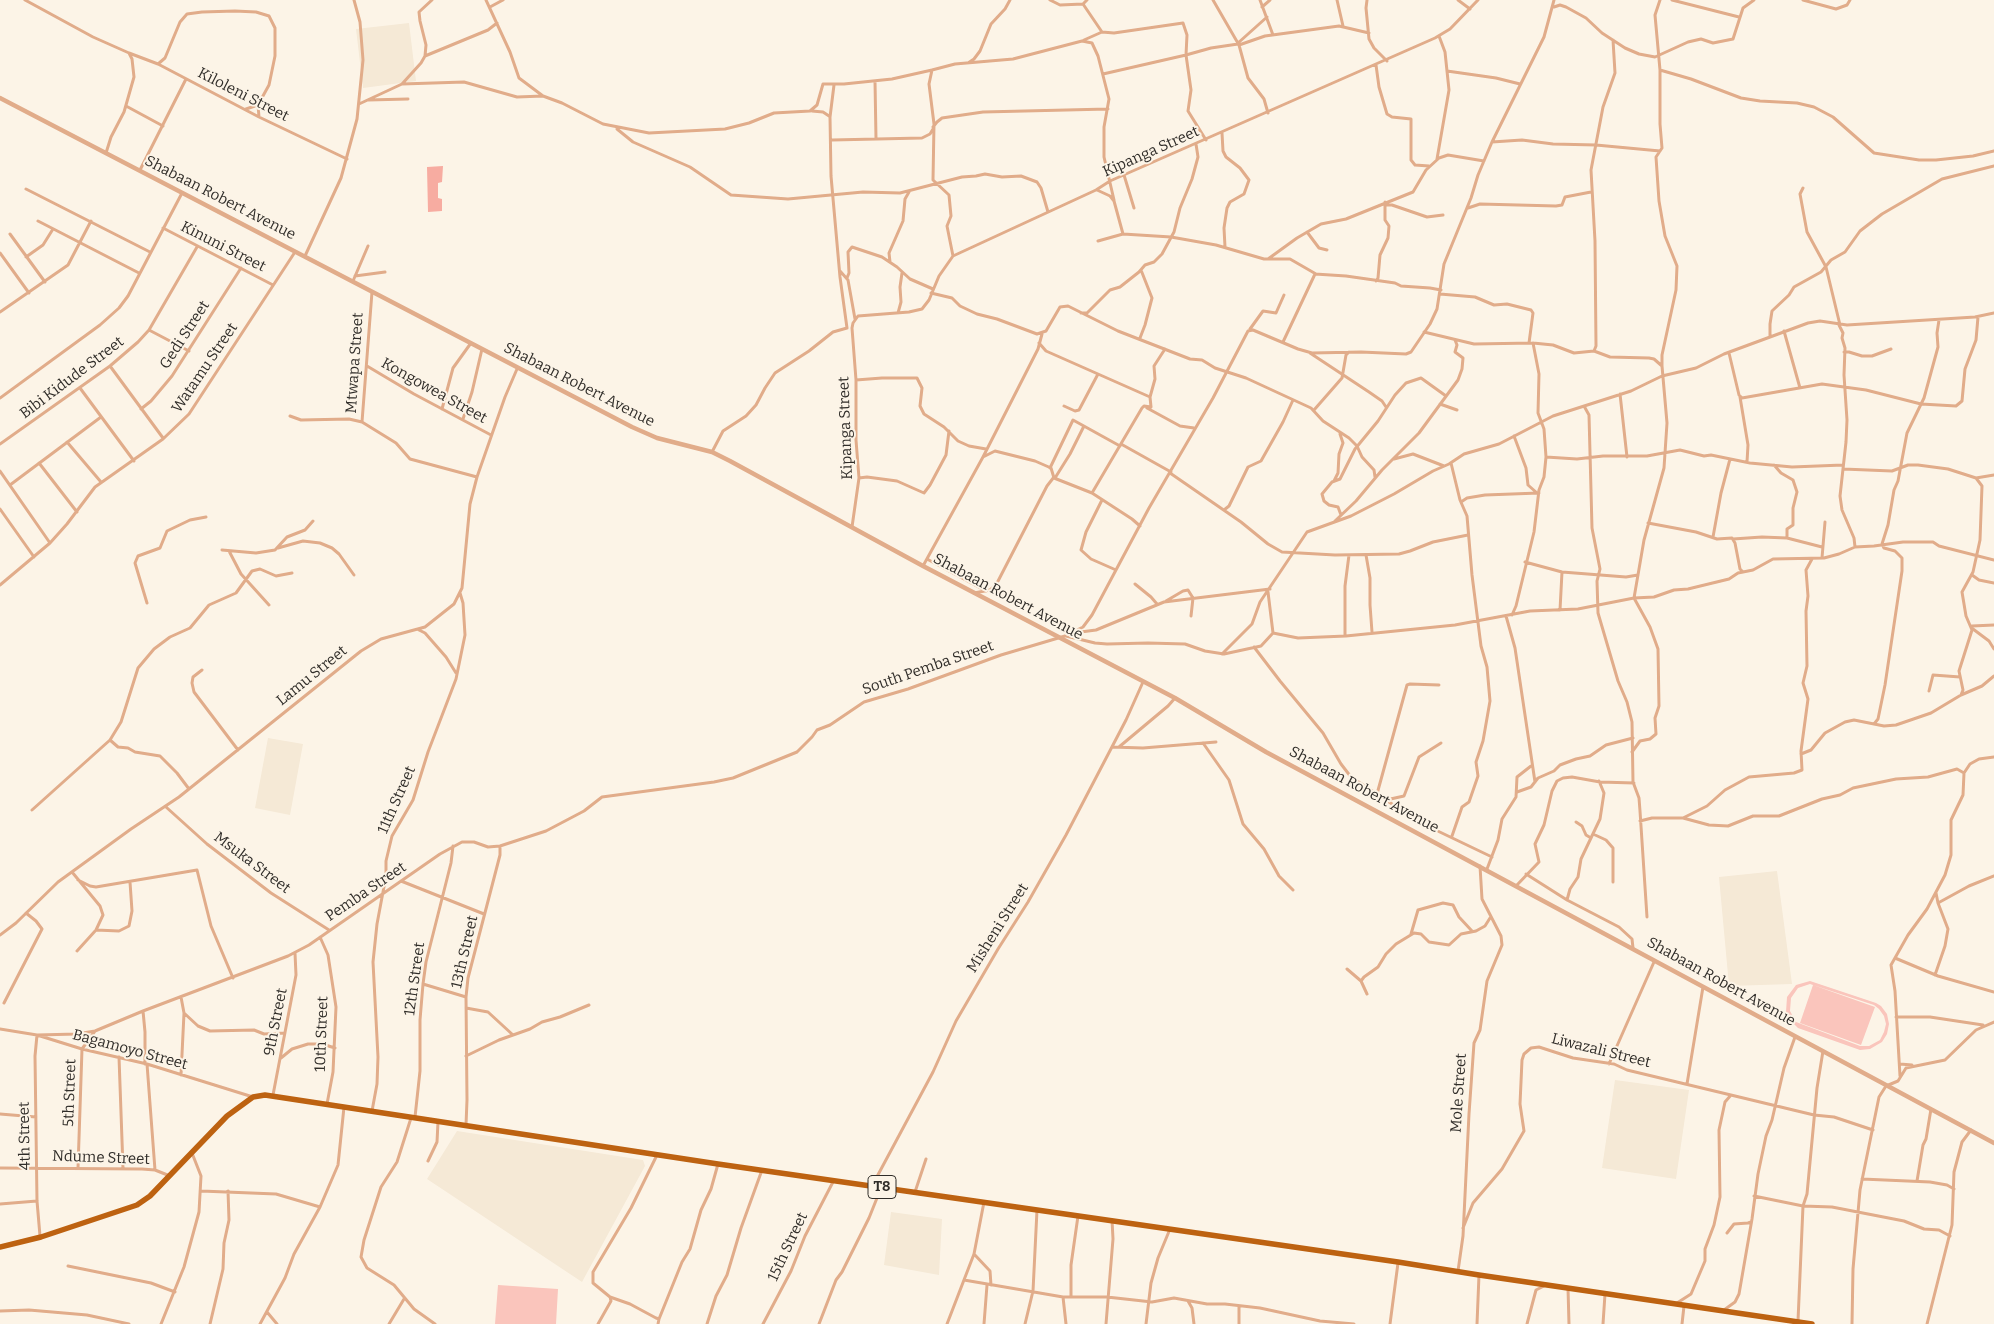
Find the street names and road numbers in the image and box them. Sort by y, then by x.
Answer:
street label: Kiloleni Street [195,64,291,126]
street label: Kipanga Street [1100,123,1202,181]
street label: Shabaan Robert Avenue [142,152,298,244]
street label: Kinuni Street [177,218,269,276]
street label: Gedi Street [156,297,214,373]
street label: Mtwapa Street [342,312,368,414]
street label: Watamu Street [168,320,242,416]
street label: Bibi Kidude Street [16,333,128,423]
street label: Shabaan Robert Avenue [501,339,657,431]
street label: Kongowea Street [378,354,490,428]
street label: Kipanga Street [835,376,857,480]
street label: Shabaan Robert Avenue [930,550,1086,644]
street label: South Pemba Street [860,637,996,699]
street label: Lamu Street [273,642,351,710]
street label: Shabaan Robert Avenue [1286,743,1442,837]
street label: 11th Street [374,763,420,837]
street label: Msuka Street [210,828,294,898]
street label: Pemba Street [322,858,410,926]
street label: Misheni Street [963,880,1033,976]
street label: 13th Street [448,914,482,990]
street label: Shabaan Robert Avenue [1644,934,1798,1030]
street label: 12th Street [401,941,429,1017]
street label: 9th Street [261,987,291,1057]
street label: 10th Street [312,996,332,1072]
street label: Bagamoyo Street [71,1026,189,1074]
street label: Liwazali Street [1549,1030,1653,1072]
street label: Mole Street [1447,1053,1471,1133]
street label: 5th Street [60,1059,80,1127]
street label: 4th Street [15,1101,35,1171]
street label: Ndume Street [52,1147,150,1169]
road number: T8 [868,1176,896,1198]
street label: 15th Street [764,1210,812,1284]

